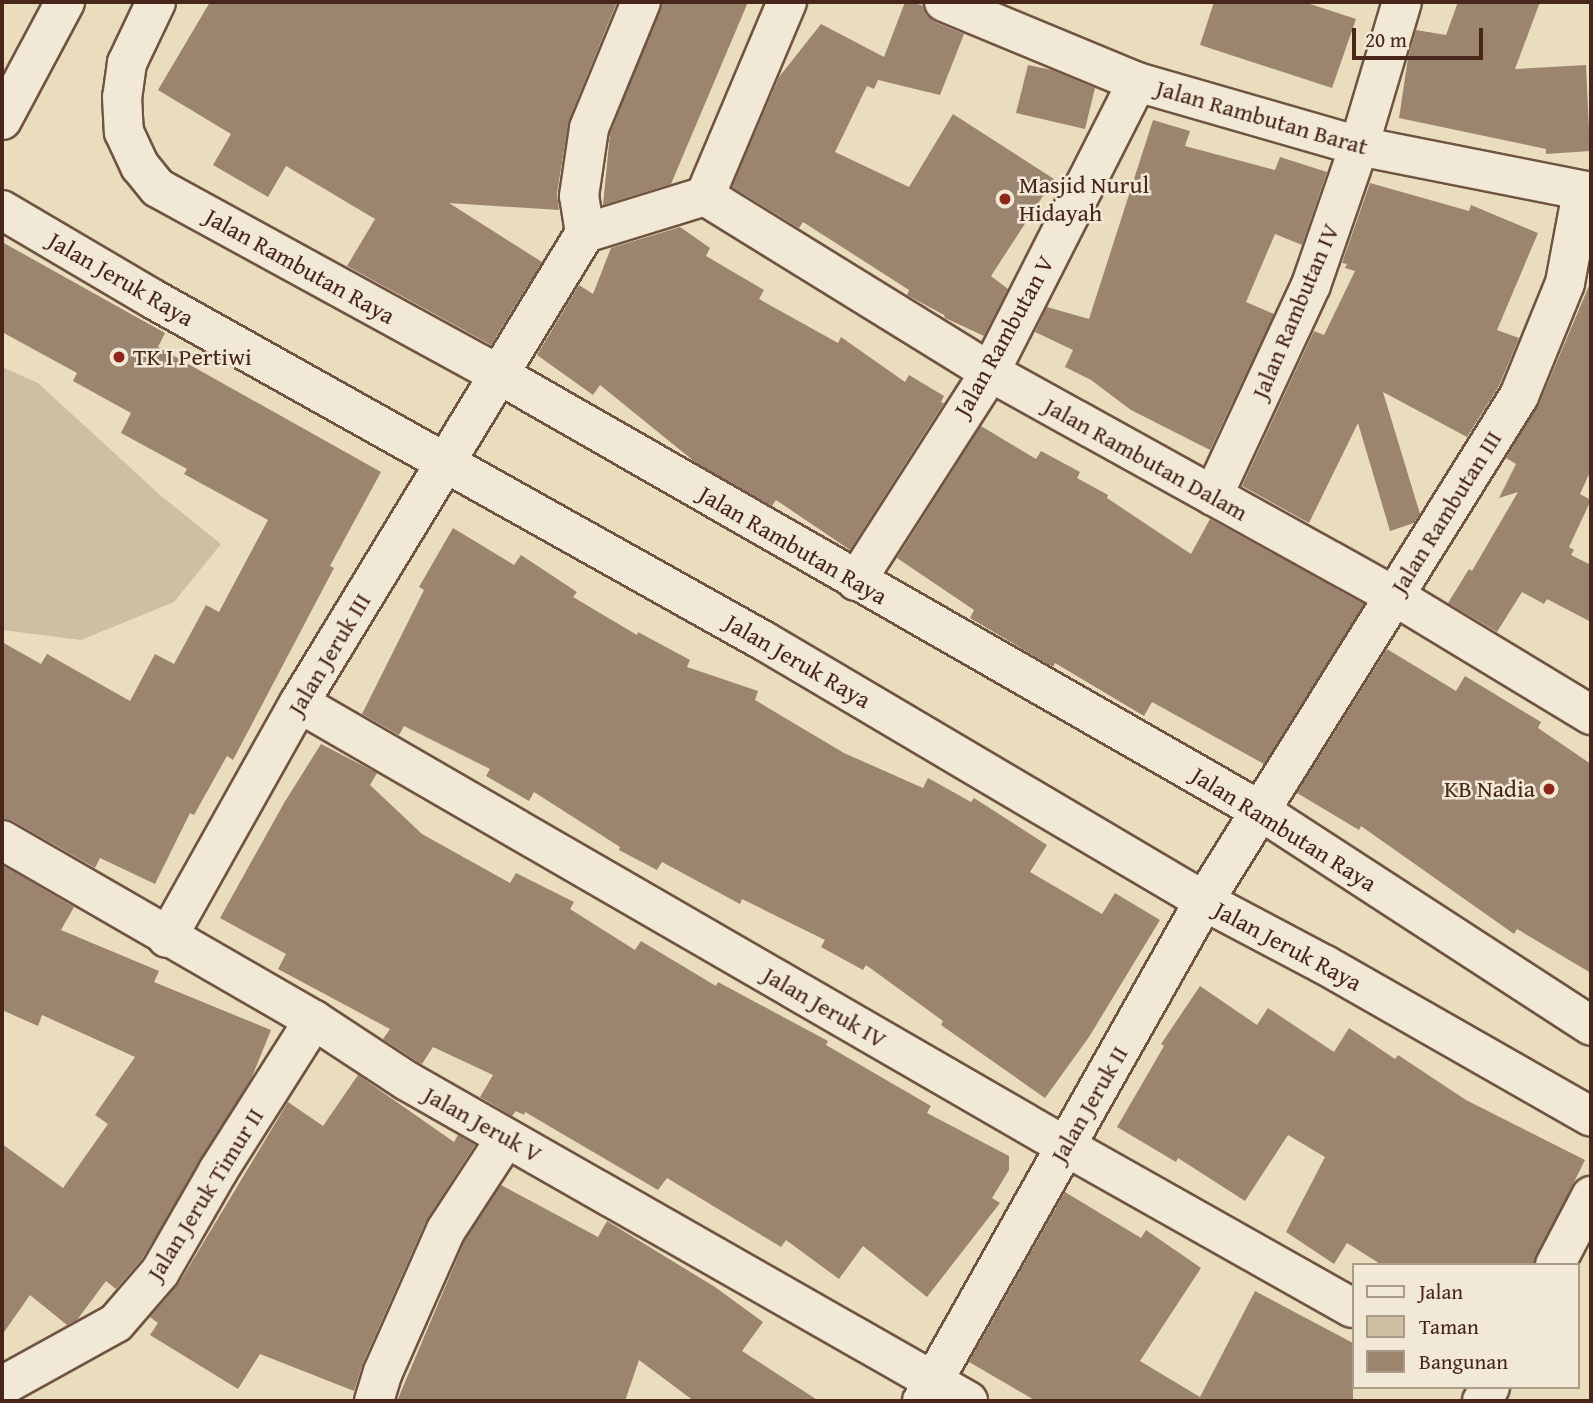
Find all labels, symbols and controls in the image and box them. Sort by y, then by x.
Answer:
scale bar [1355,14,1486,58]
text: 20 m [1365,24,1407,55]
street label: Jalan Rambutan Barat [1153,73,1371,161]
place label: Masjid Nurul Hidayah [1019,171,1149,227]
marker: Masjid Nurul Hidayah [997,191,1013,207]
street label: Jalan Rambutan Raya [200,202,400,330]
street label: Jalan Rambutan IV [1245,219,1345,403]
street label: Jalan Jeruk Raya [43,226,199,332]
street label: Jalan Rambutan V [948,250,1060,422]
place label: TK I Pertiwi [133,343,252,371]
marker: TK I Pertiwi [111,349,127,365]
street label: Jalan Rambutan Dalam [1039,391,1253,527]
street label: Jalan Rambutan III [1384,425,1508,599]
street label: Jalan Rambutan Raya [694,479,892,611]
street label: Jalan Jeruk III [281,588,377,720]
street label: Jalan Jeruk Raya [720,608,876,714]
street label: Jalan Rambutan Raya [1186,760,1382,898]
place label: KB Nadia [1444,775,1535,803]
marker: KB Nadia [1541,781,1557,797]
street label: Jalan Jeruk Raya [1209,895,1367,997]
street label: Jalan Jeruk IV [758,960,892,1054]
street label: Jalan Jeruk II [1044,1041,1134,1167]
street label: Jalan Jeruk V [419,1080,547,1168]
street label: Jalan Jeruk Timur II [140,1103,270,1285]
legend [1352,1263,1579,1389]
text: Jalan [1419,1276,1463,1307]
text: Taman [1419,1311,1479,1342]
text: Bangunan [1419,1346,1508,1377]

